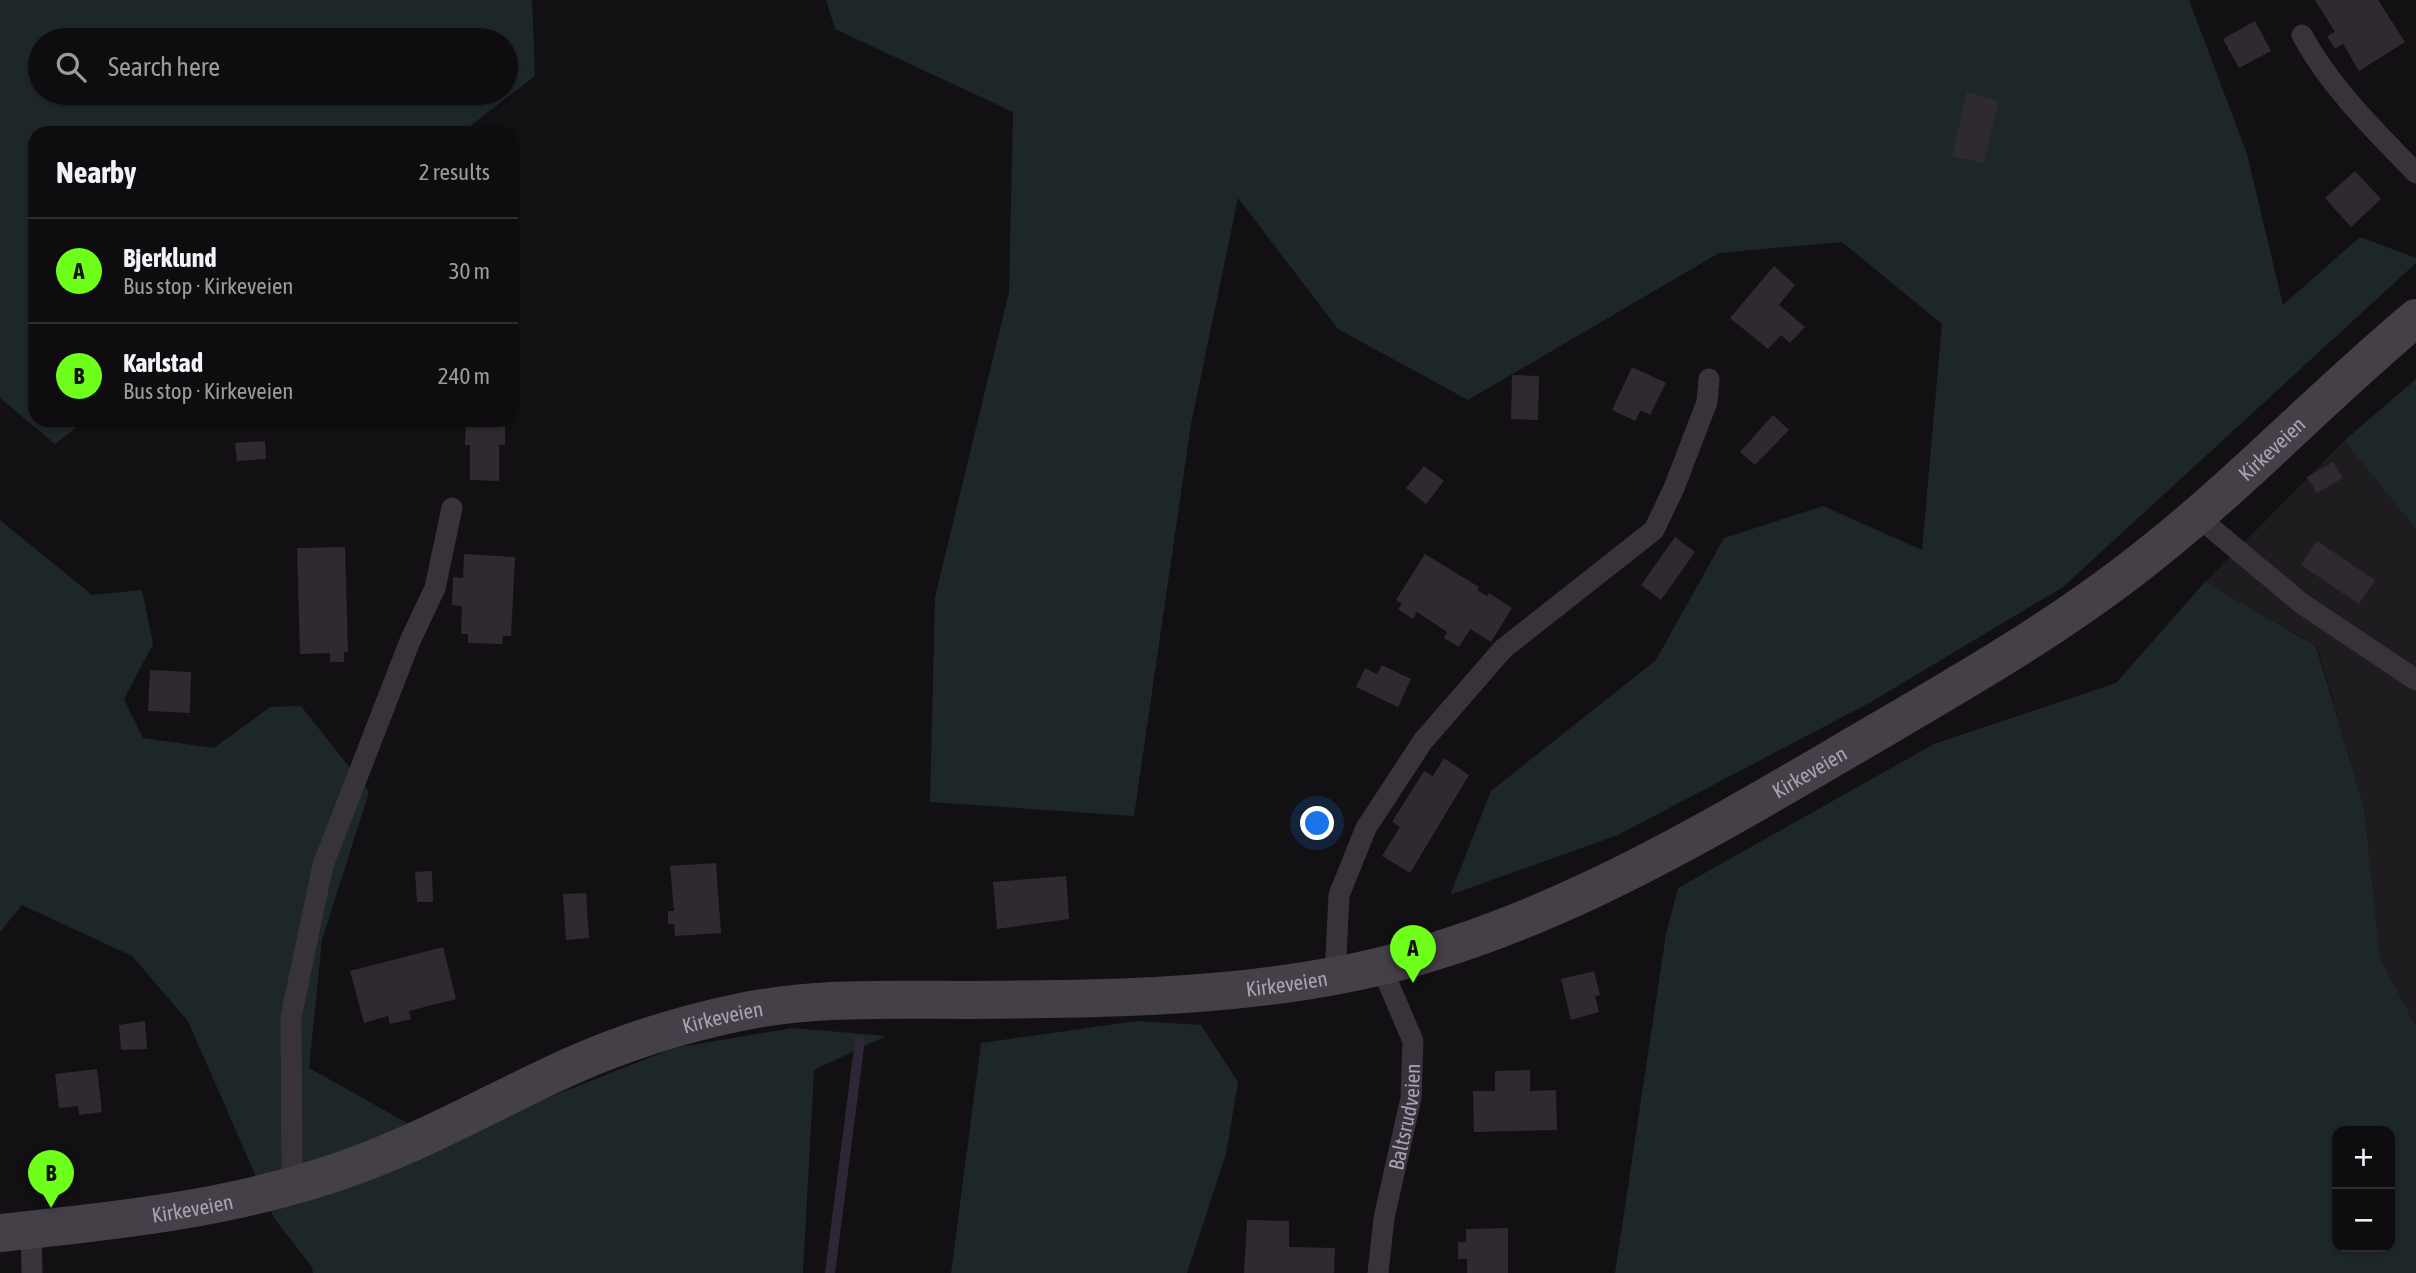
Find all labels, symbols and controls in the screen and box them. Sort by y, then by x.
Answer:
search box [28,28,518,105]
icon: search [52,48,90,86]
text: Search here [108,52,220,82]
text: Nearby [56,155,136,189]
text: 2 results [419,159,490,185]
text: Bjerklund [123,243,217,273]
text: A [73,258,85,284]
text: 30 m [449,258,490,284]
text: Bus stop · Kirkeveien [123,273,294,299]
text: Karlstad [123,348,203,378]
text: B [74,363,84,389]
text: 240 m [438,363,490,389]
text: Bus stop · Kirkeveien [123,378,294,404]
street label: Kirkeveien [2233,412,2310,485]
street label: Kirkeveien [1768,741,1851,803]
your location [1300,806,1334,840]
pin: A [1390,925,1436,983]
street label: Kirkeveien [1244,965,1329,1001]
street label: Kirkeveien [679,996,765,1038]
street label: Baltsrudveien [1383,1063,1424,1172]
map controls [2332,1126,2395,1252]
button: + [2332,1126,2395,1189]
pin: B [28,1150,74,1208]
street label: Kirkeveien [150,1189,235,1227]
button: − [2332,1189,2395,1252]

